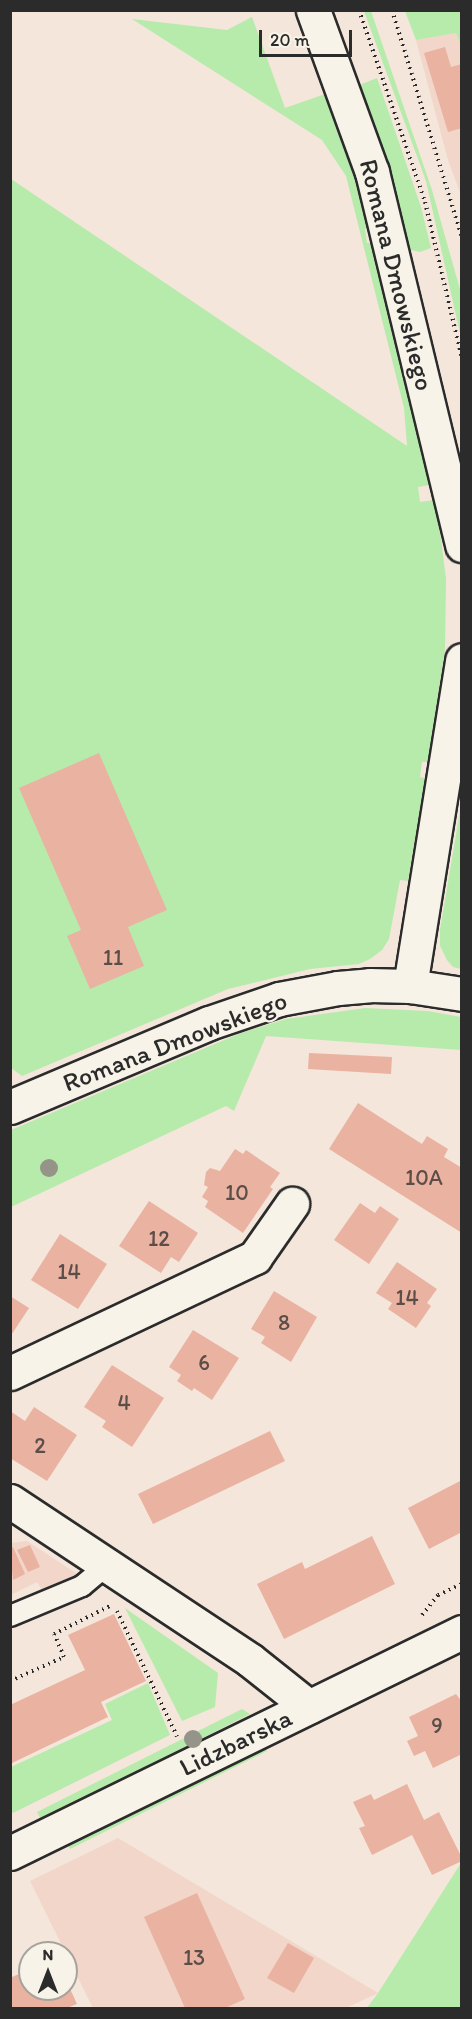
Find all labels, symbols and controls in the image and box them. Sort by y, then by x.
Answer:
scale bar [262,18,355,56]
text: 20 m [270,29,310,51]
street label: Romana Dmowskiego [352,156,440,394]
house number: 11 [103,945,123,971]
street label: Romana Dmowskiego [59,985,291,1099]
house number: 10A [405,1165,443,1191]
house number: 10 [225,1180,249,1206]
house number: 12 [148,1226,170,1252]
house number: 14 [57,1259,81,1285]
house number: 14 [395,1285,419,1311]
house number: 8 [278,1310,290,1336]
house number: 6 [198,1350,210,1376]
house number: 4 [117,1390,131,1416]
house number: 2 [34,1433,46,1459]
street label: Lidzbarska [175,1702,297,1784]
house number: 9 [431,1713,443,1739]
north arrow [18,1941,78,2001]
text: N [43,1945,53,1964]
house number: 13 [183,1945,205,1971]

